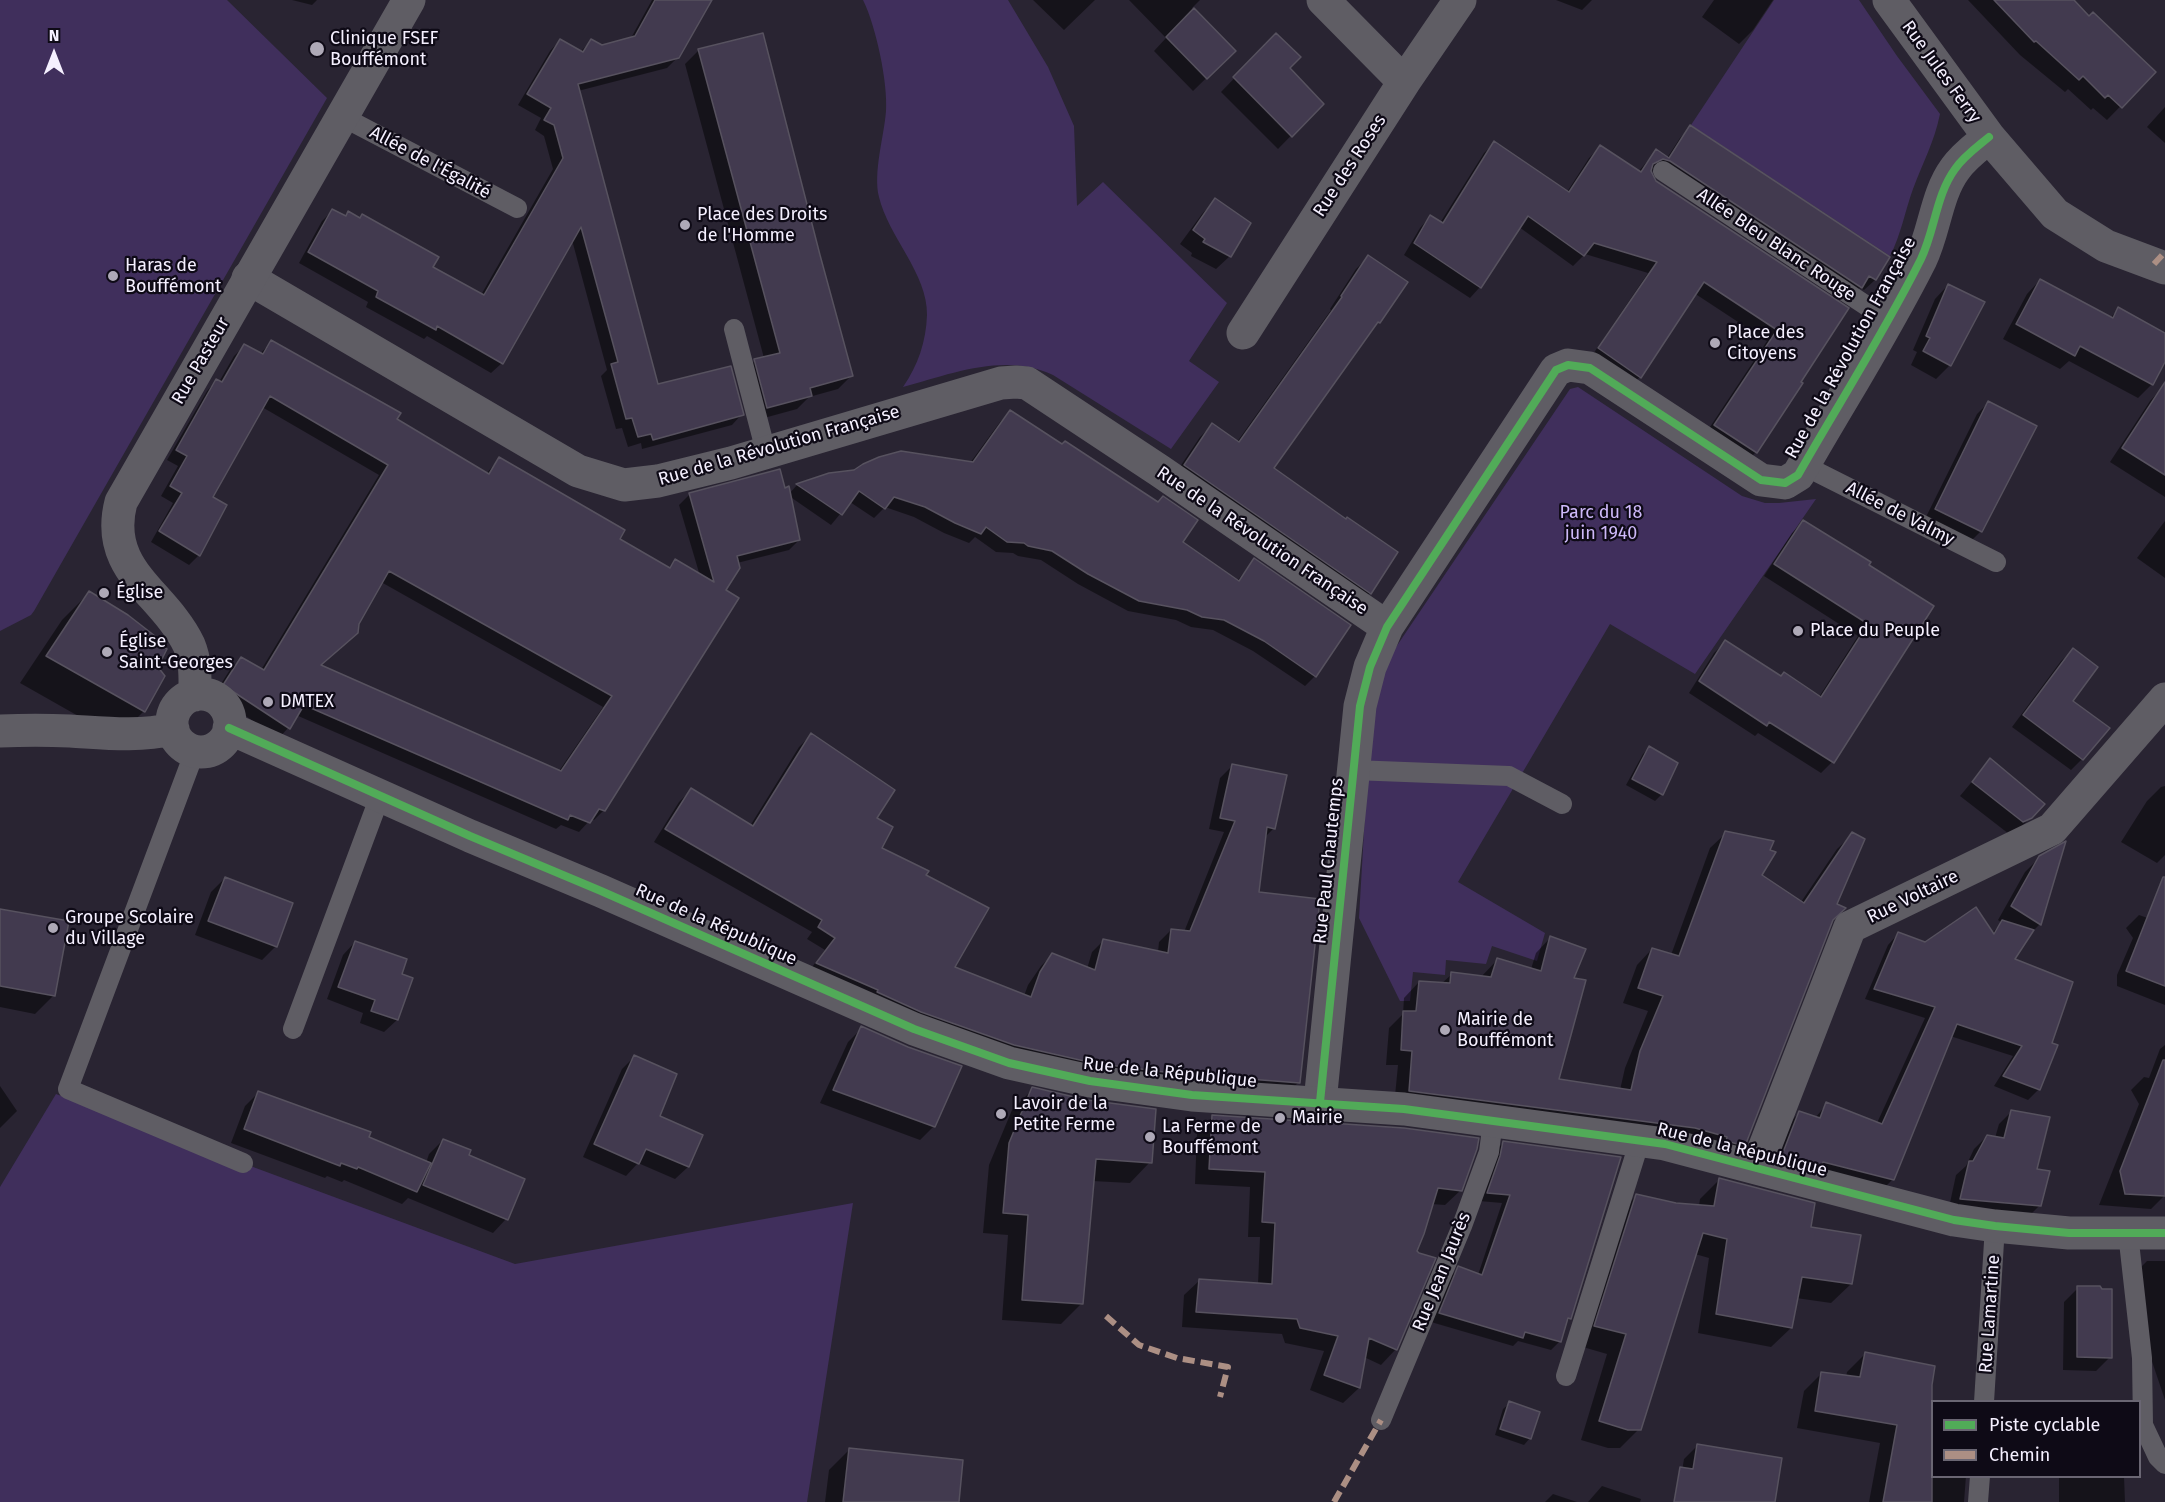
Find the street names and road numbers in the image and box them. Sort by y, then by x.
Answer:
street label: Rue Jules Ferry [1897,17,1985,127]
street label: Rue des Roses [1309,111,1391,221]
street label: Allée de l'Égalité [366,122,494,204]
street label: Allée Bleu Blanc Rouge [1693,184,1859,306]
street label: Rue de la Révolution Française [1781,233,1921,463]
street label: Rue Pasteur [167,314,235,408]
street label: Rue de la Révolution Française [656,401,902,491]
street label: Rue de la Révolution Française [1152,462,1372,620]
street label: Allée de Valmy [1842,477,1958,551]
street label: Rue Paul Chautemps [1310,777,1348,945]
street label: Rue Voltaire [1864,866,1962,928]
street label: Rue de la République [632,880,800,970]
street label: Rue de la République [1082,1053,1258,1093]
street label: Rue de la République [1655,1118,1829,1182]
street label: Rue Jean Jaurès [1408,1209,1476,1335]
street label: Rue Lamartine [1975,1254,2005,1374]

